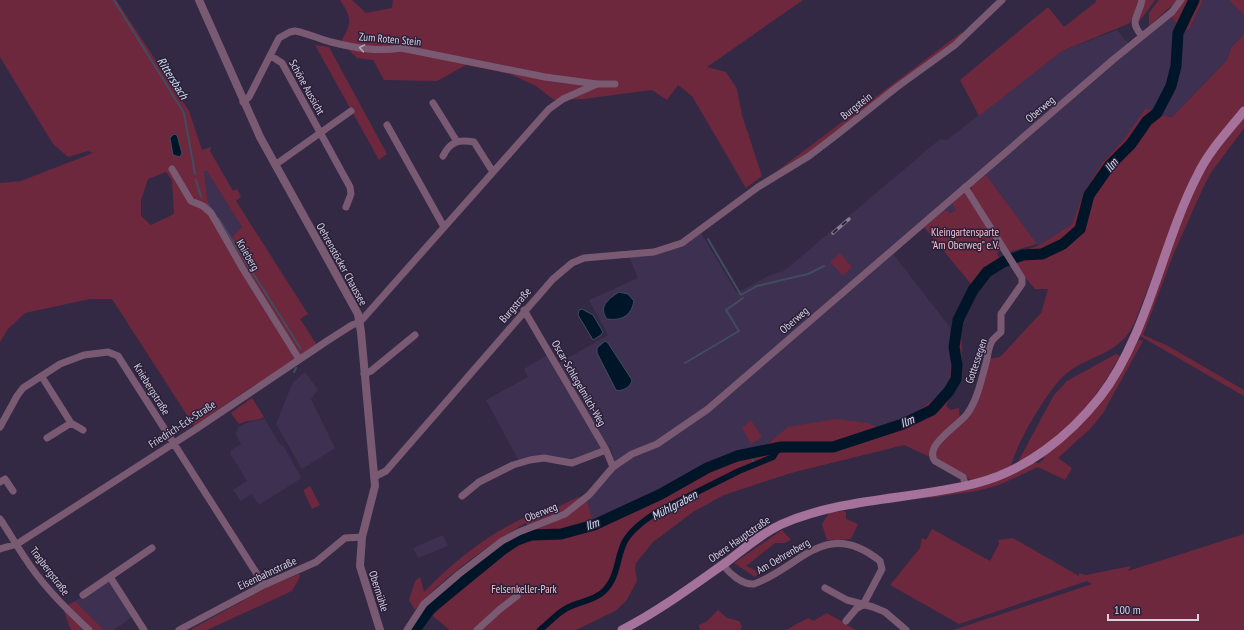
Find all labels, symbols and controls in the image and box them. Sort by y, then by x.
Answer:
street label: Zum Roten Stein [358,29,422,49]
one-way arrow [359,45,365,53]
water label: Rittersbach [154,54,192,102]
street label: Schöne Aussicht [286,57,328,117]
street label: Burgstein [837,89,875,123]
street label: Oberweg [1022,93,1058,125]
water label: Ilm [1101,154,1122,175]
street label: Oehrenstöcker Chaussee [313,220,371,308]
park label: Kleingartensparte "Am Oberweg" e.V. [931,225,1000,252]
street label: Knieberg [233,237,263,273]
street label: Burgstraße [496,284,534,325]
street label: Oberweg [777,303,812,336]
street label: Gottessegen [962,336,990,385]
street label: Oscar-Schlegelmilch-Weg [549,338,609,429]
street label: Kniebergstraße [131,361,174,418]
street label: Friedrich-Eck-Straße [146,397,219,451]
water label: Ilm [898,411,917,431]
water label: Mühlgraben [649,486,700,523]
street label: Oberweg [523,499,560,525]
street label: Obere Hauptstraße [705,512,773,565]
water label: Ilm [583,514,602,533]
street label: Am Oehrenberg [754,535,813,577]
street label: Tragbergstraße [27,544,73,598]
street label: Eisenbahnstraße [235,553,299,593]
street label: Obermühle [366,569,392,614]
park label: Felsenkeller-Park [491,582,558,596]
scale bar [1108,596,1198,622]
text: 100 m [1114,602,1141,617]

